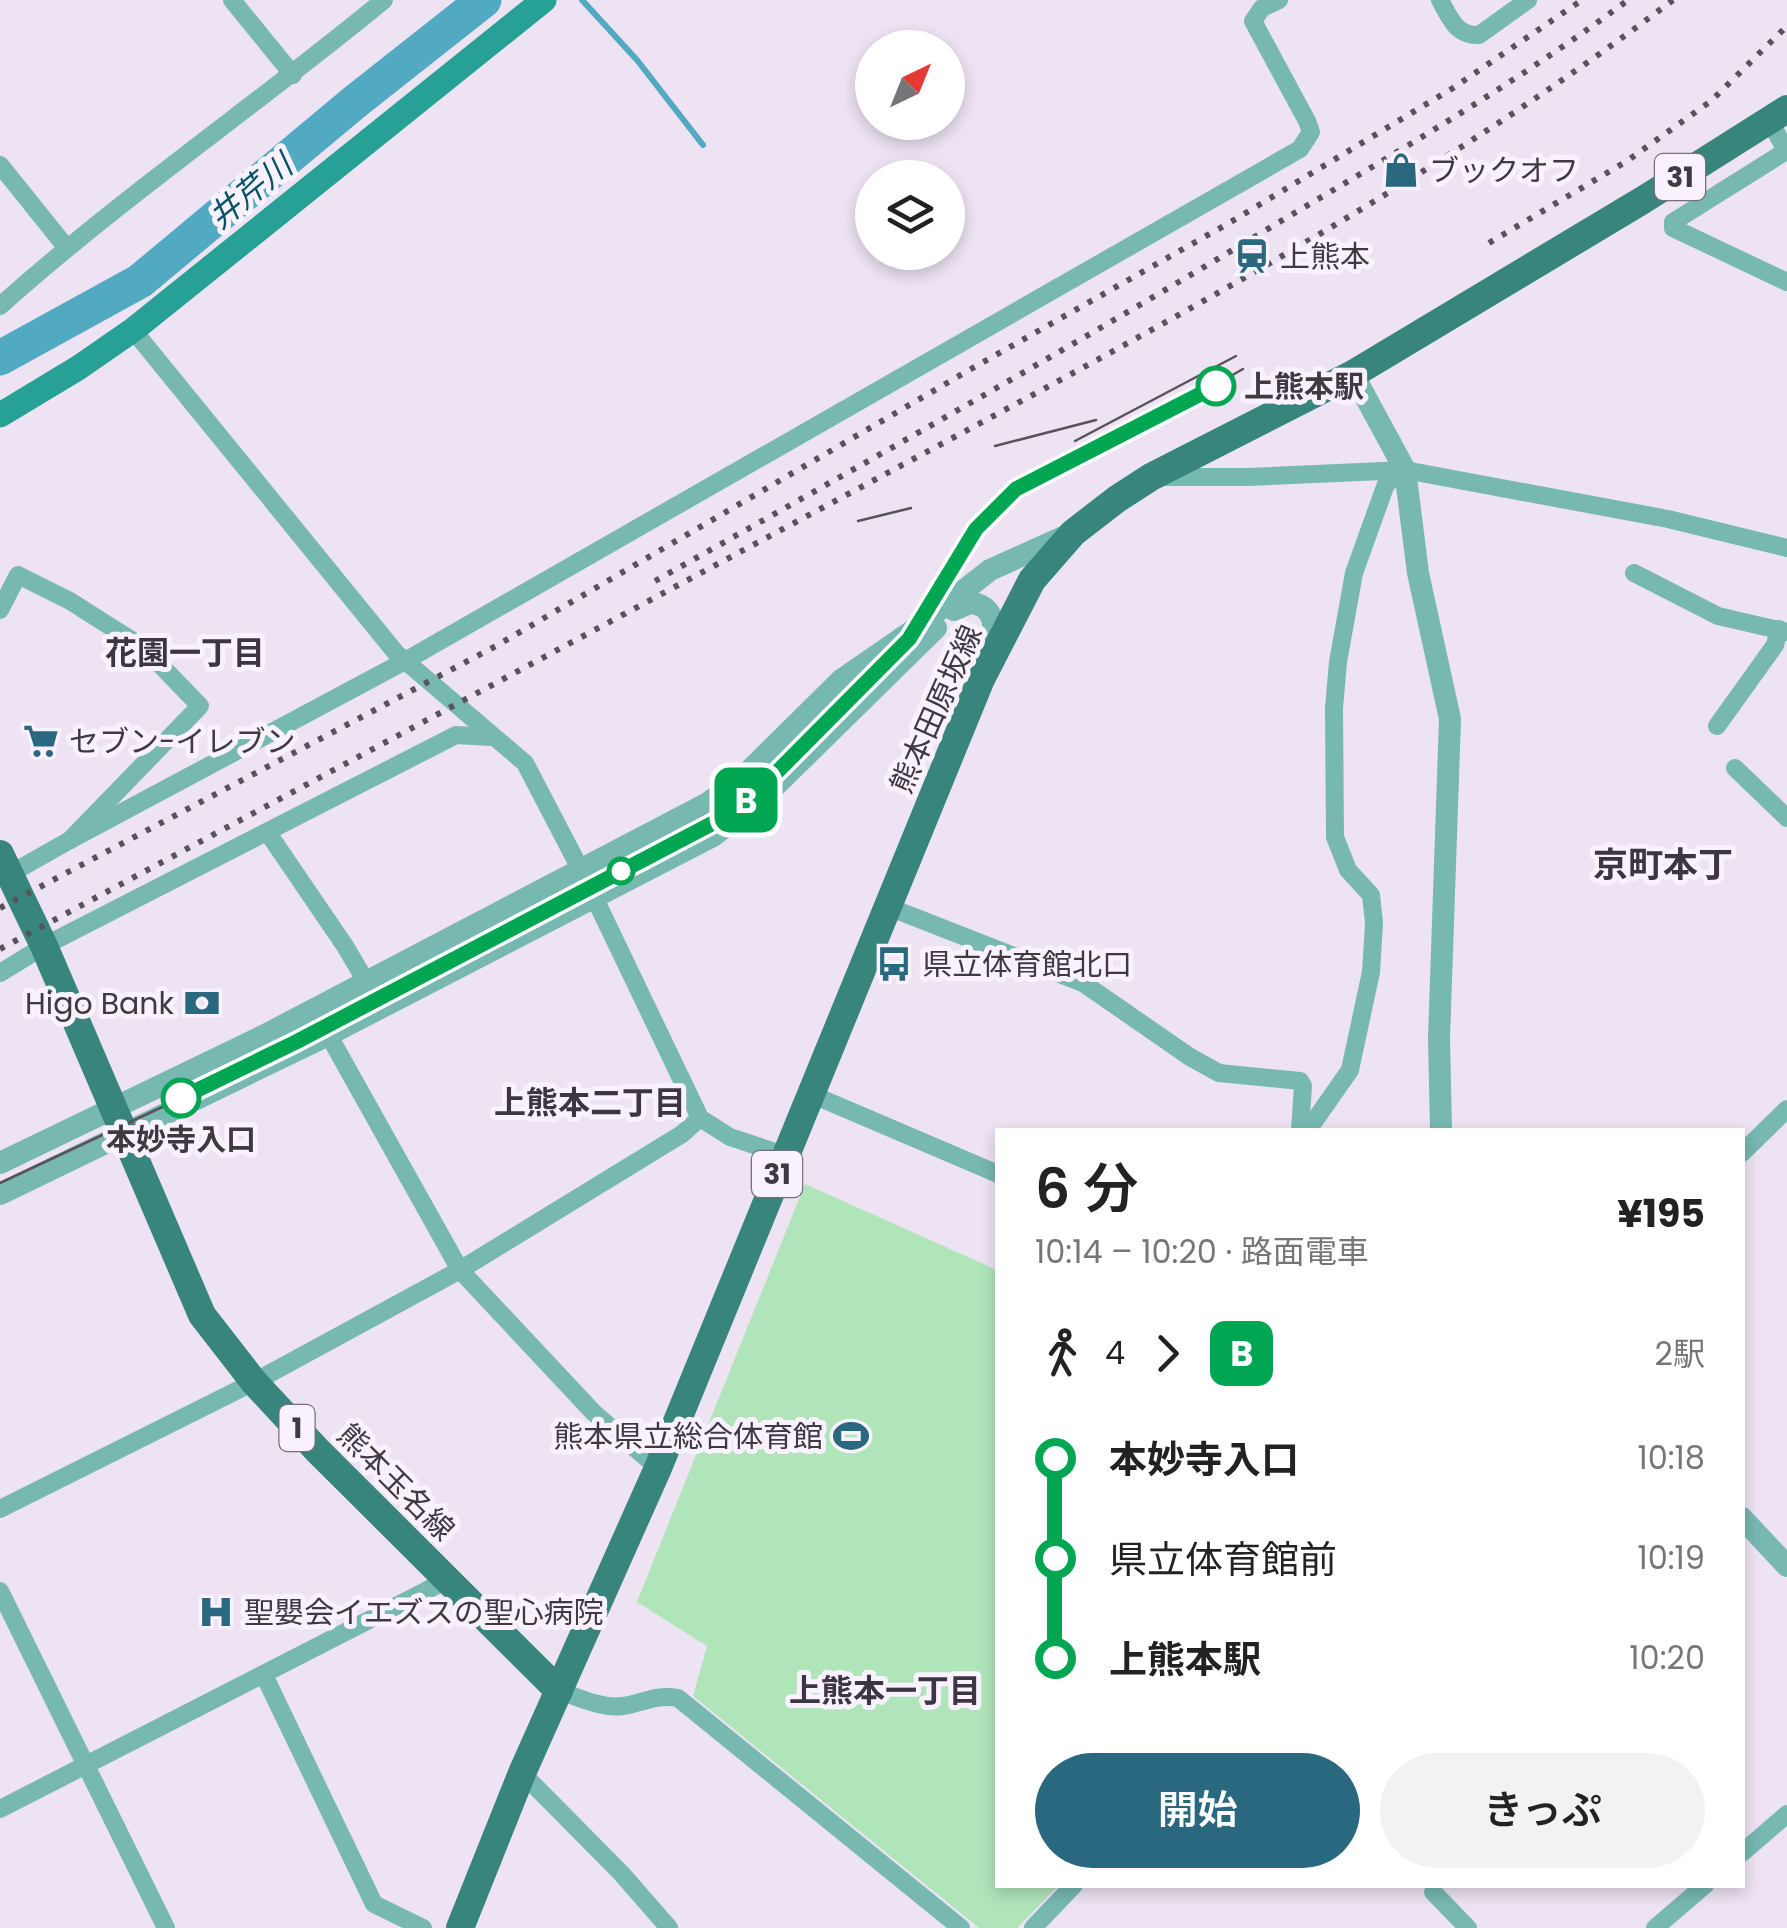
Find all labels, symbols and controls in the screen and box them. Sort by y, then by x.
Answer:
north arrow [855,30,965,140]
map controls [855,30,965,270]
water label: 井芹川 [199,141,304,239]
place label: ブックオフ [1429,149,1579,192]
shop icon: ブックオフ [1382,151,1420,189]
road number: 31 [1655,154,1705,200]
button: layers [855,160,965,270]
place label: 上熊本 [1280,235,1370,278]
station icon: 上熊本 [1233,237,1271,275]
place label: 上熊本駅 [1244,365,1364,408]
marker: 上熊本駅 [1197,367,1235,405]
street label: 熊本田原坂線 [880,618,992,800]
district label: 花園一丁目 [105,630,265,675]
place label: セブン-イレブン [69,720,296,763]
supermarket icon: セブン-イレブン [22,722,60,760]
line badge: B [714,768,778,832]
text: B [734,776,758,825]
district label: 京町本丁 [1593,840,1733,889]
unlabelled marker [608,858,634,884]
place label: 県立体育館北口 [922,943,1132,986]
bus stop icon: 県立体育館北口 [875,945,913,983]
place label: Higo Bank [25,982,175,1025]
bank icon: Higo Bank [183,984,221,1022]
marker: 本妙寺入口 [162,1079,200,1117]
district label: 上熊本二丁目 [494,1080,686,1125]
place label: 本妙寺入口 [106,1118,256,1161]
text: 6 分 [1035,1150,1138,1227]
road number: 31 [752,1151,802,1197]
text: ¥195 [1617,1187,1705,1240]
text: 10:14 – 10:20 · 路面電車 [1035,1229,1369,1274]
icon: walk [1035,1326,1090,1381]
icon: forward [1140,1326,1195,1381]
text: B [1230,1329,1253,1378]
text: 4 [1105,1330,1125,1375]
text: 2駅 [1655,1331,1705,1376]
road number: 1 [280,1405,314,1451]
street label: 熊本玉名線 [328,1414,464,1550]
place label: 熊本県立総合体育館 [553,1415,823,1458]
sports icon: 熊本県立総合体育館 [832,1417,870,1455]
text: 本妙寺入口 [1109,1433,1299,1486]
text: 10:18 [1637,1435,1705,1480]
text: 県立体育館前 [1109,1533,1337,1586]
text: 10:19 [1637,1535,1705,1580]
place label: 聖嬰会イエズスの聖心病院 [244,1591,604,1634]
hospital icon: 聖嬰会イエズスの聖心病院 [197,1593,235,1631]
text: 上熊本駅 [1109,1633,1261,1686]
text: 10:20 [1629,1635,1705,1680]
district label: 上熊本一丁目 [789,1668,981,1713]
button: 開始 [1035,1753,1360,1868]
button: きっぷ [1380,1753,1705,1868]

